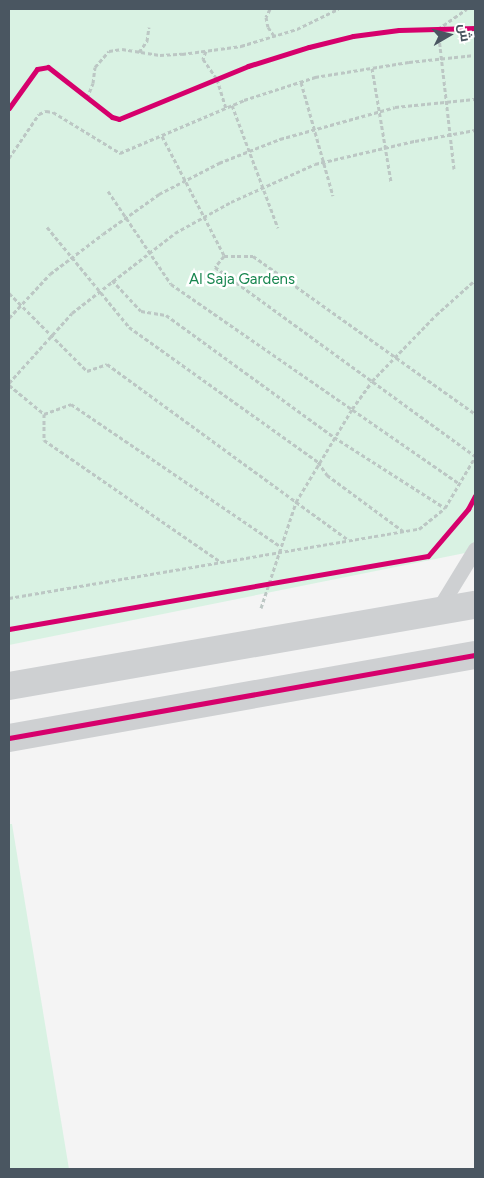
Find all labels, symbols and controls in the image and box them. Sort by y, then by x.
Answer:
north arrow [424,10,474,60]
text: ش [455,23,474,43]
park label: Al Saja Gardens [189,271,295,289]

